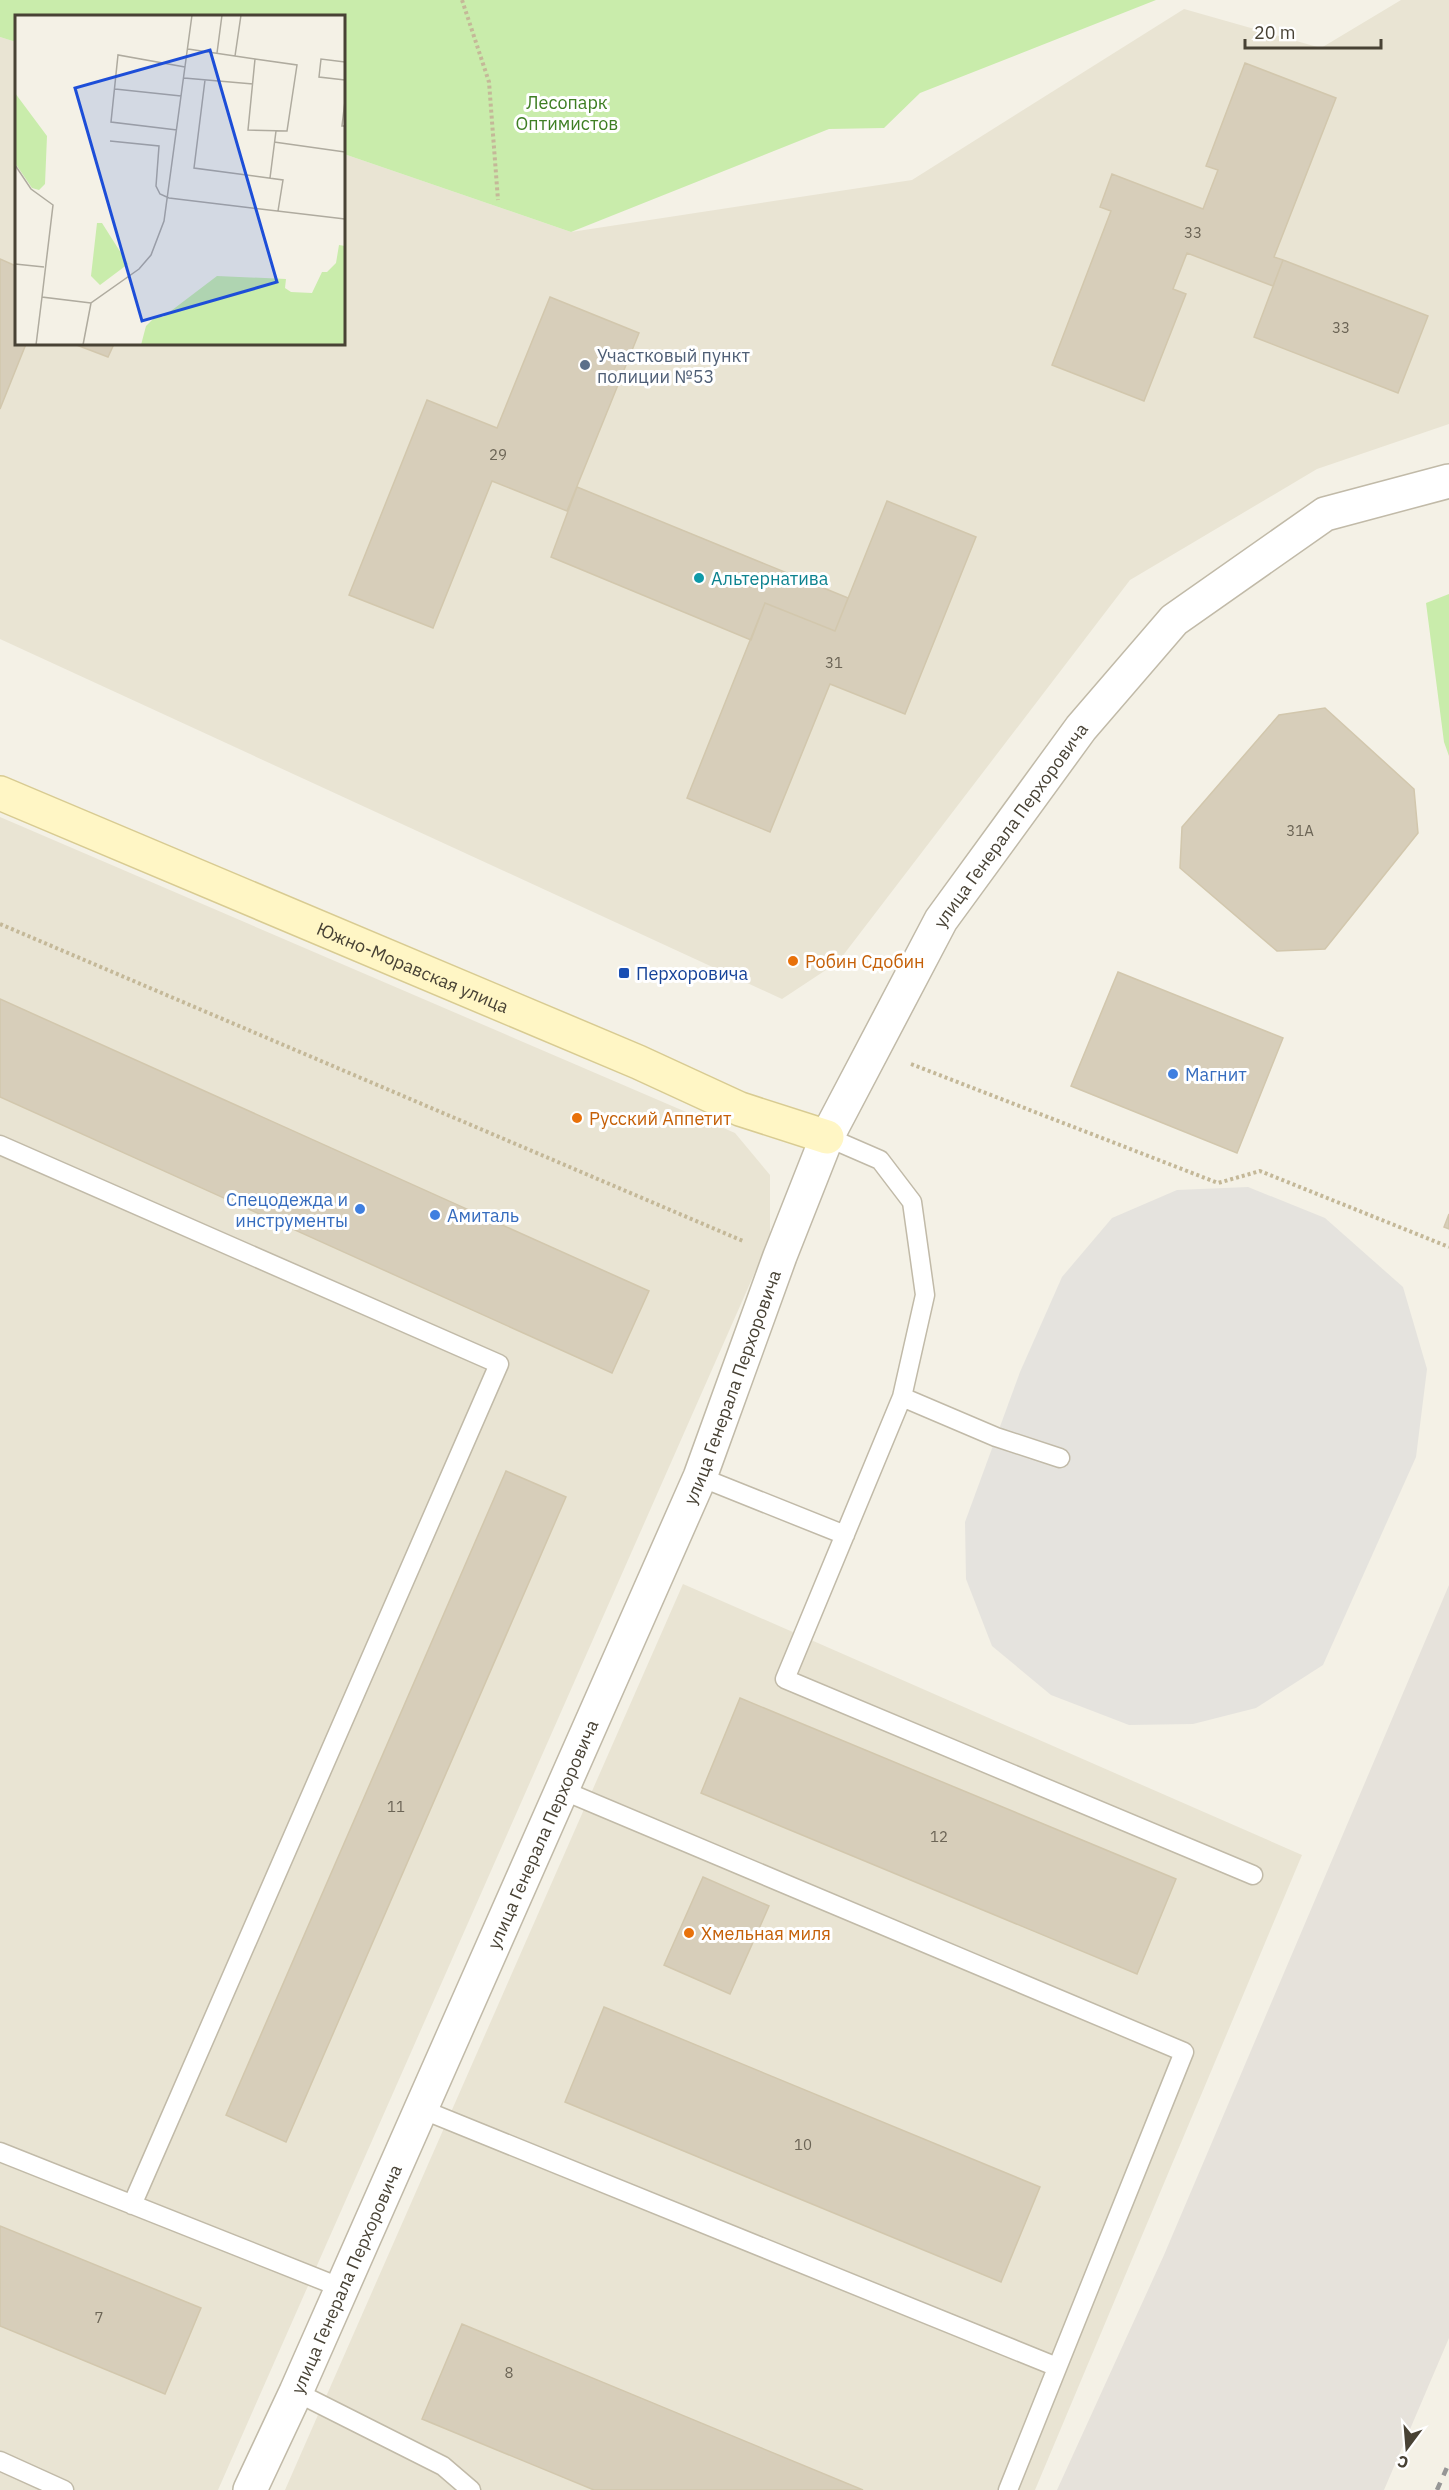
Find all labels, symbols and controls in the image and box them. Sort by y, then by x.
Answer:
scale bar [1245,12,1382,50]
inset map [15,15,345,345]
text: 20 m [1254,21,1296,44]
park label: Лесопарк Оптимистов [516,91,618,135]
house number: 33 [1184,223,1202,242]
house number: 33 [1332,318,1350,337]
place label: Участковый пункт полиции №53 [597,344,750,388]
marker: Участковый пункт полиции №53 [578,358,592,372]
house number: 29 [489,445,507,464]
place label: Альтернатива [711,567,829,590]
marker: Альтернатива [692,571,706,585]
house number: 31 [825,653,843,672]
street label: улица Генерала Перхоровича [928,718,1093,931]
house number: 31А [1286,821,1314,840]
street label: Южно-Моравская улица [313,916,513,1018]
place label: Робин Сдобин [805,950,925,973]
marker: Робин Сдобин [786,954,800,968]
place label: Перхоровича [636,962,748,985]
marker: Перхоровича [617,966,631,980]
place label: Магнит [1185,1063,1247,1086]
marker: Магнит [1166,1067,1180,1081]
place label: Русский Аппетит [589,1107,732,1130]
marker: Русский Аппетит [570,1111,584,1125]
place label: Спецодежда и инструменты [226,1188,348,1232]
marker: Спецодежда и инструменты [353,1202,367,1216]
place label: Амиталь [447,1204,519,1227]
marker: Амиталь [428,1208,442,1222]
street label: улица Генерала Перхоровича [678,1266,786,1508]
street label: улица Генерала Перхоровича [482,1716,603,1952]
house number: 11 [387,1797,405,1816]
house number: 12 [930,1827,948,1846]
place label: Хмельная миля [701,1922,831,1945]
marker: Хмельная миля [682,1926,696,1940]
house number: 10 [794,2135,812,2154]
street label: улица Генерала Перхоровича [285,2160,407,2397]
house number: 7 [94,2308,104,2327]
house number: 8 [504,2363,514,2382]
north arrow [1377,2418,1437,2478]
text: С [1395,2451,1411,2473]

